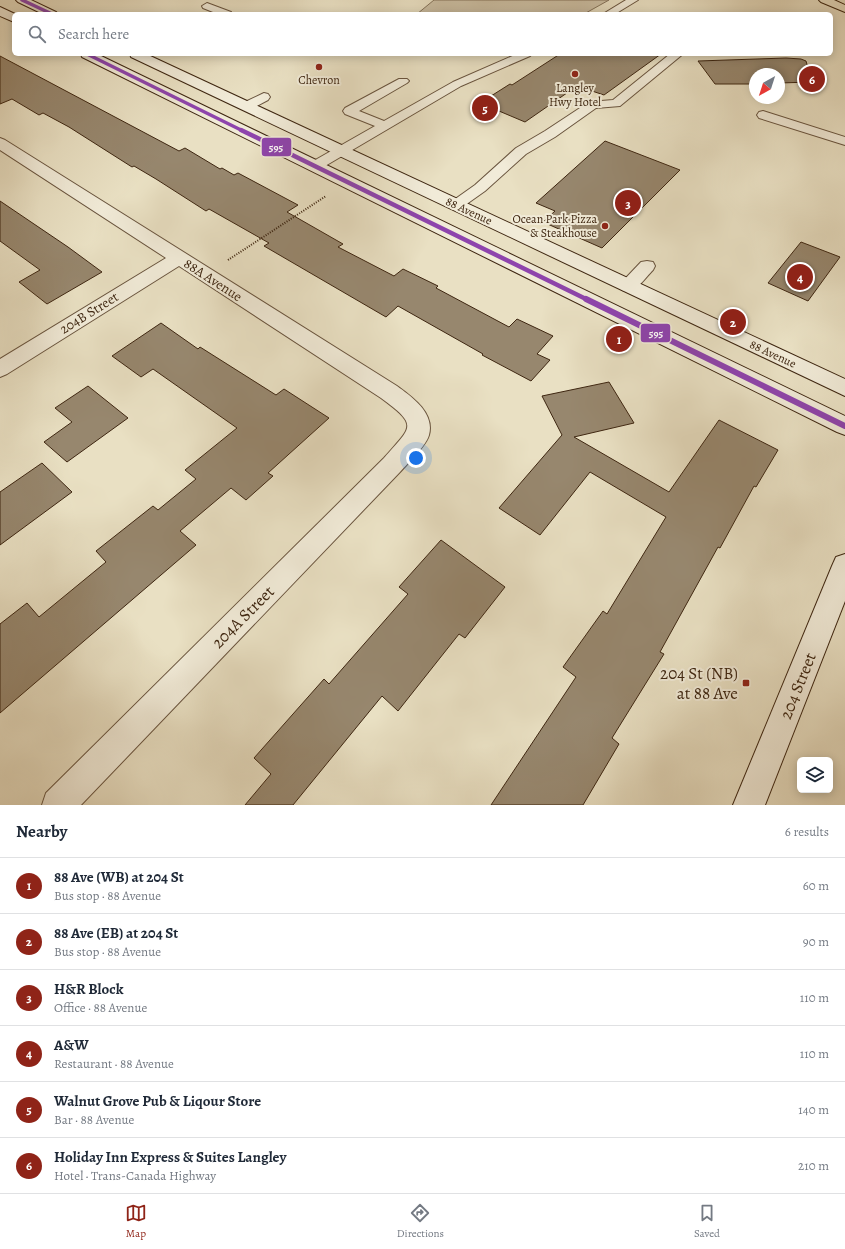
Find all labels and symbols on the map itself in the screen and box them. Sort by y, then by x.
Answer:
marker: Chevron [314,62,324,72]
pin: 6 [799,64,825,94]
north arrow [749,68,785,104]
marker: Langley Hwy Hotel [570,69,580,79]
place label: Chevron [298,72,340,88]
place label: Langley Hwy Hotel [549,80,601,110]
pin: 5 [472,93,498,123]
line badge: 595 [261,137,292,157]
text: 595 [269,140,284,155]
pin: 3 [615,188,641,218]
street label: 88 Avenue [443,193,495,229]
place label: Ocean Park Pizza & Steakhouse [512,211,597,241]
marker: Ocean Park Pizza & Steakhouse [600,221,610,231]
street label: 88A Avenue [180,254,246,306]
pin: 4 [787,262,813,292]
street label: 204B Street [56,287,122,339]
pin: 2 [720,307,746,337]
line badge: 595 [640,323,671,343]
pin: 1 [606,324,632,354]
text: 595 [649,326,664,341]
street label: 88 Avenue [747,336,799,372]
your location [406,448,426,468]
street label: 204A Street [207,580,280,653]
street label: 204 Street [774,649,822,723]
place label: 204 St (NB) at 88 Ave [660,662,738,705]
marker: 204 St (NB) at 88 Ave [741,678,751,688]

